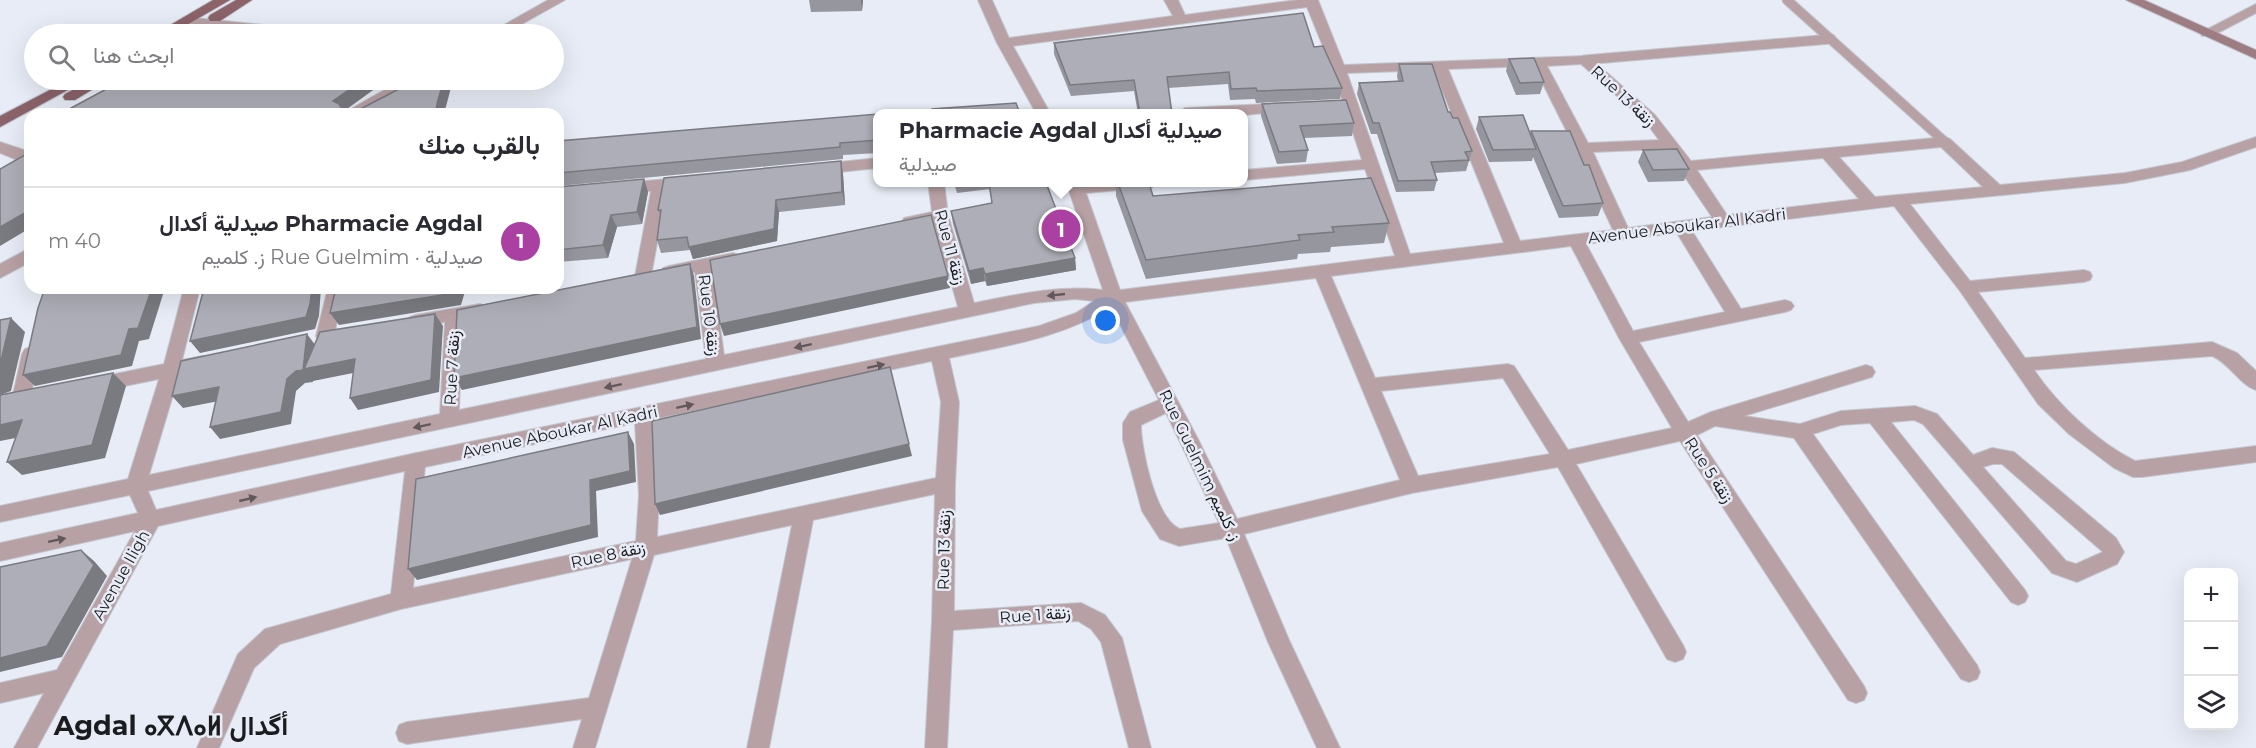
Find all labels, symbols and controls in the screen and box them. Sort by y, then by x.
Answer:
search box [24,24,564,90]
icon: search [45,41,78,74]
text: ابحث هنا [93,42,174,69]
street label: Rue 13 زنقة [1586,62,1659,131]
popup [873,109,1248,187]
text: Pharmacie Agdal صيدلية أكدال [899,117,1222,144]
text: بالقرب منك [418,129,540,161]
text: صيدلية [899,152,957,176]
street label: Avenue Aboukar Al Kadri [1587,204,1787,248]
pin: 1 [1042,206,1080,252]
street label: Rue 11 زنقة [930,207,969,287]
text: Pharmacie Agdal صيدلية أكدال [160,210,483,237]
text: 40 m [48,229,101,253]
text: 1 [517,229,524,253]
text: صيدلية · Rue Guelmim ز. كلميم [202,245,483,269]
street label: Rue 10 زنقة [694,273,723,357]
one-way arrow [1047,290,1066,300]
your location [1091,306,1120,335]
street label: Rue 7 زنقة [441,330,464,406]
one-way arrow [794,342,813,351]
one-way arrow [867,361,886,370]
one-way arrow [603,382,622,391]
street label: Rue Guelmim ز. كلميم [1154,386,1245,544]
one-way arrow [676,400,694,410]
street label: Avenue Aboukar Al Kadri [461,402,659,462]
one-way arrow [412,422,431,431]
street label: Rue 5 زنقة [1680,434,1737,507]
one-way arrow [239,494,258,503]
street label: Rue 13 زنقة [934,510,955,590]
street label: Avenue Iligh [88,527,154,623]
one-way arrow [48,535,67,544]
street label: Rue 8 زنقة [569,538,647,573]
map controls [2184,568,2238,730]
button: + [2184,568,2238,622]
street label: Rue 1 زنقة [999,603,1071,628]
button: − [2184,622,2238,676]
button: layers [2184,676,2238,730]
district label: Agdal ⴰⴳⴷⴰⵍ أگدال [53,709,288,742]

